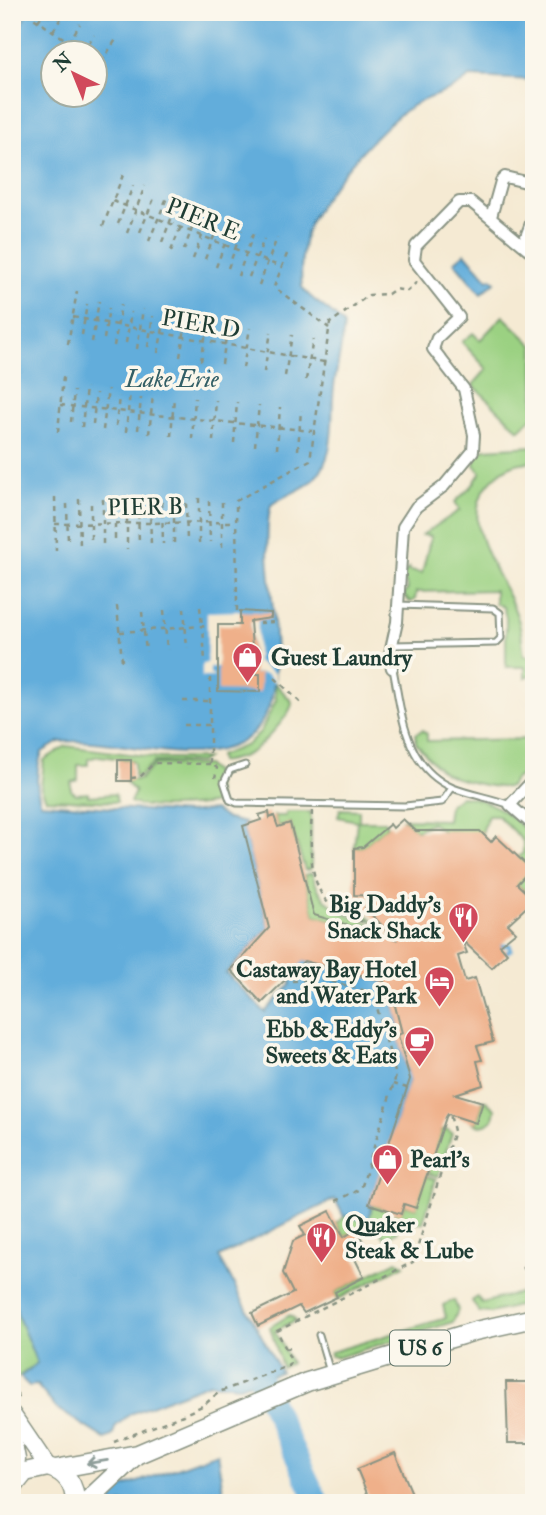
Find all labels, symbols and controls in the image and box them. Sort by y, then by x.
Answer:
north arrow [38,38,108,108]
text: N [48,47,78,78]
street label: PIER E [162,191,244,247]
street label: PIER D [159,303,243,345]
water label: Lake Erie [124,364,220,395]
street label: PIER B [107,492,183,522]
shop icon: Guest Laundry [231,640,265,684]
place label: Guest Laundry [271,643,413,673]
place label: Big Daddy's Snack Shack [327,890,442,945]
restaurant icon: Big Daddy's Snack Shack [447,900,481,944]
place label: Castaway Bay Hotel and Water Park [236,955,418,1010]
hotel icon: Castaway Bay Hotel and Water Park [423,965,457,1009]
place label: Ebb & Eddy's Sweets & Eats [266,1015,397,1070]
cafe icon: Ebb & Eddy's Sweets & Eats [403,1025,437,1069]
shop icon: Pearl's [370,1142,404,1186]
place label: Pearl's [410,1145,470,1174]
place label: Quaker Steak & Lube [345,1210,474,1265]
restaurant icon: Quaker Steak & Lube [305,1220,339,1264]
road number: US 6 [390,1330,450,1366]
one-way arrow [86,1456,109,1469]

